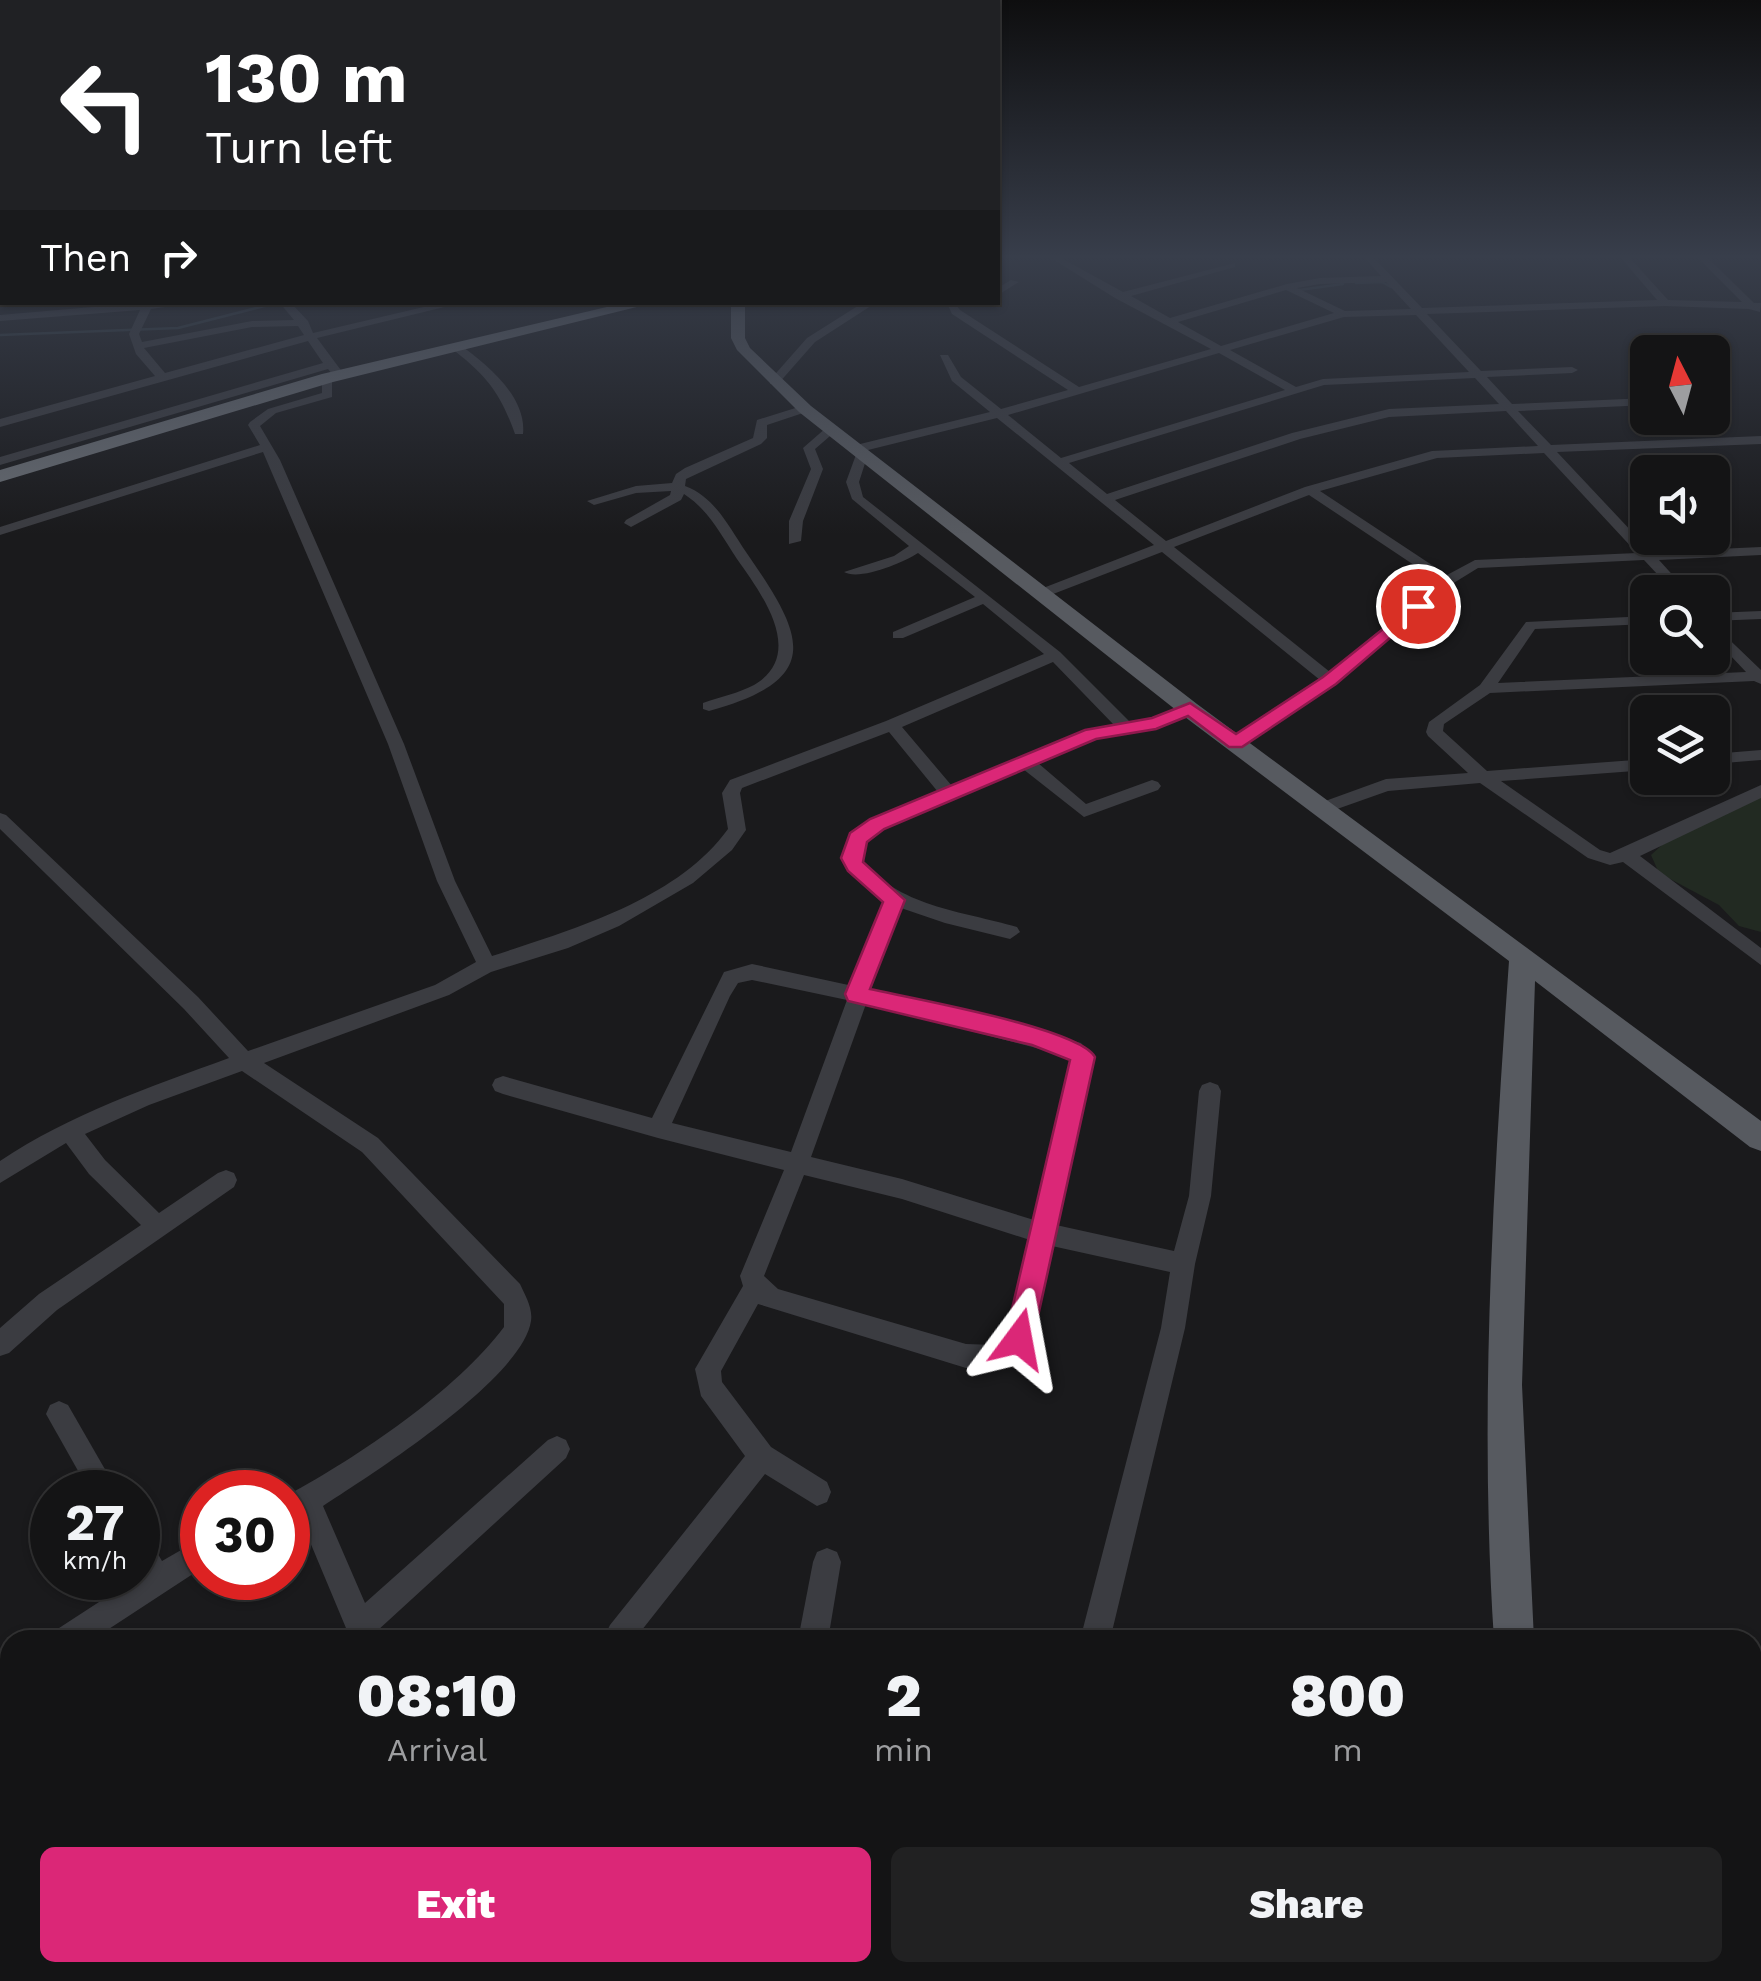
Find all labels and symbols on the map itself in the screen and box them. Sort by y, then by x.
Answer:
north arrow [1630,335,1730,435]
pin [1376,564,1461,649]
position arrow [967,1287,1071,1391]
speed limit sign: 30 [180,1470,310,1600]

